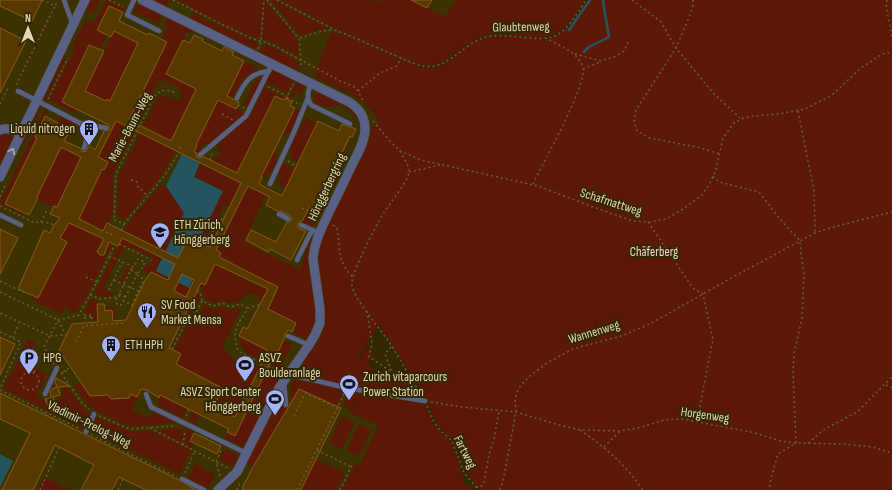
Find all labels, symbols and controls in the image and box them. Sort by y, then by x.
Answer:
north arrow [8,8,48,48]
text: N [25,12,31,25]
street label: Glaubtenweg [492,19,550,35]
street label: Marie-Baum-Weg [105,89,155,165]
building icon: Liquid nitrogen [78,118,100,146]
place label: Liquid nitrogen [10,121,75,137]
one-way arrow [7,148,15,155]
street label: Hönggerbergring [304,151,350,223]
street label: Schafmattweg [578,184,644,220]
place label: ETH Zürich, Hönggerberg [174,217,230,248]
school or university icon: ETH Zürich, Hönggerberg [149,221,171,249]
park label: Chäferberg [630,244,678,260]
place label: SV Food Market Mensa [161,297,222,328]
restaurant icon: SV Food Market Mensa [136,301,158,329]
street label: Wannenweg [566,317,622,347]
building icon: ETH HPH [100,334,122,362]
place label: ETH HPH [125,337,163,353]
parking icon: HPG [18,347,40,375]
place label: HPG [43,350,62,366]
place label: ASVZ Boulderanlage [258,350,321,381]
sports icon: ASVZ Boulderanlage [234,354,256,382]
place label: Zurich vitaparcours Power Station [363,369,447,400]
sports icon: Zurich vitaparcours Power Station [338,373,360,401]
place label: ASVZ Sport Center Hönggerberg [179,384,261,415]
sports icon: ASVZ Sport Center Hönggerberg [264,388,286,416]
street label: Vladimir-Prelog-Weg [45,397,133,451]
street label: Horgenweg [680,404,730,426]
street label: Fartweg [450,433,480,471]

